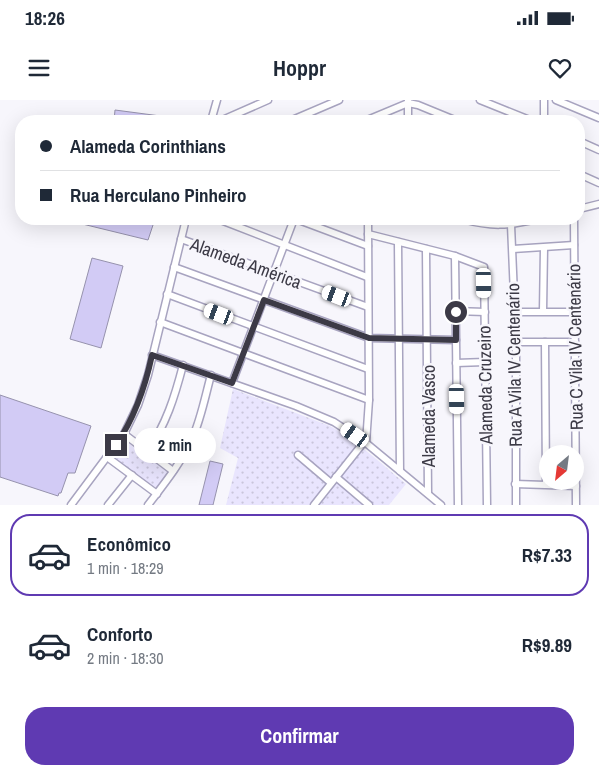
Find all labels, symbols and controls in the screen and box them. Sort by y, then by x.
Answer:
text: 18:26 [25,5,65,31]
text: Hoppr [273,53,326,83]
icon: menu [25,54,53,82]
icon: heart [546,54,574,82]
text: Alameda Corinthians [70,133,226,159]
text: Rua Herculano Pinheiro [70,182,247,208]
street label: Alameda América [186,231,305,295]
street label: Rua C Vila IV Centenário [561,264,589,430]
car [476,268,491,298]
street label: Rua A Vila IV Centenário [500,283,528,447]
car [320,284,353,308]
route start [445,301,467,323]
car [202,302,235,326]
street label: Alameda Cruzeiro [471,325,499,446]
street label: Alameda Vasco [416,365,441,468]
car [449,384,464,414]
car [338,420,371,450]
callout: 2 min [134,428,216,462]
route end [105,434,127,456]
text: 2 min [158,434,192,456]
north arrow [539,445,584,490]
map controls [539,445,584,490]
text: Econômico [87,531,171,557]
icon: car [27,533,72,578]
text: R$7.33 [522,542,572,568]
text: 1 min · 18:29 [87,557,164,579]
text: Conforto [87,621,153,647]
icon: car [27,623,72,668]
text: R$9.89 [522,632,572,658]
text: 2 min · 18:30 [87,647,164,669]
button: Confirmar [25,707,574,765]

